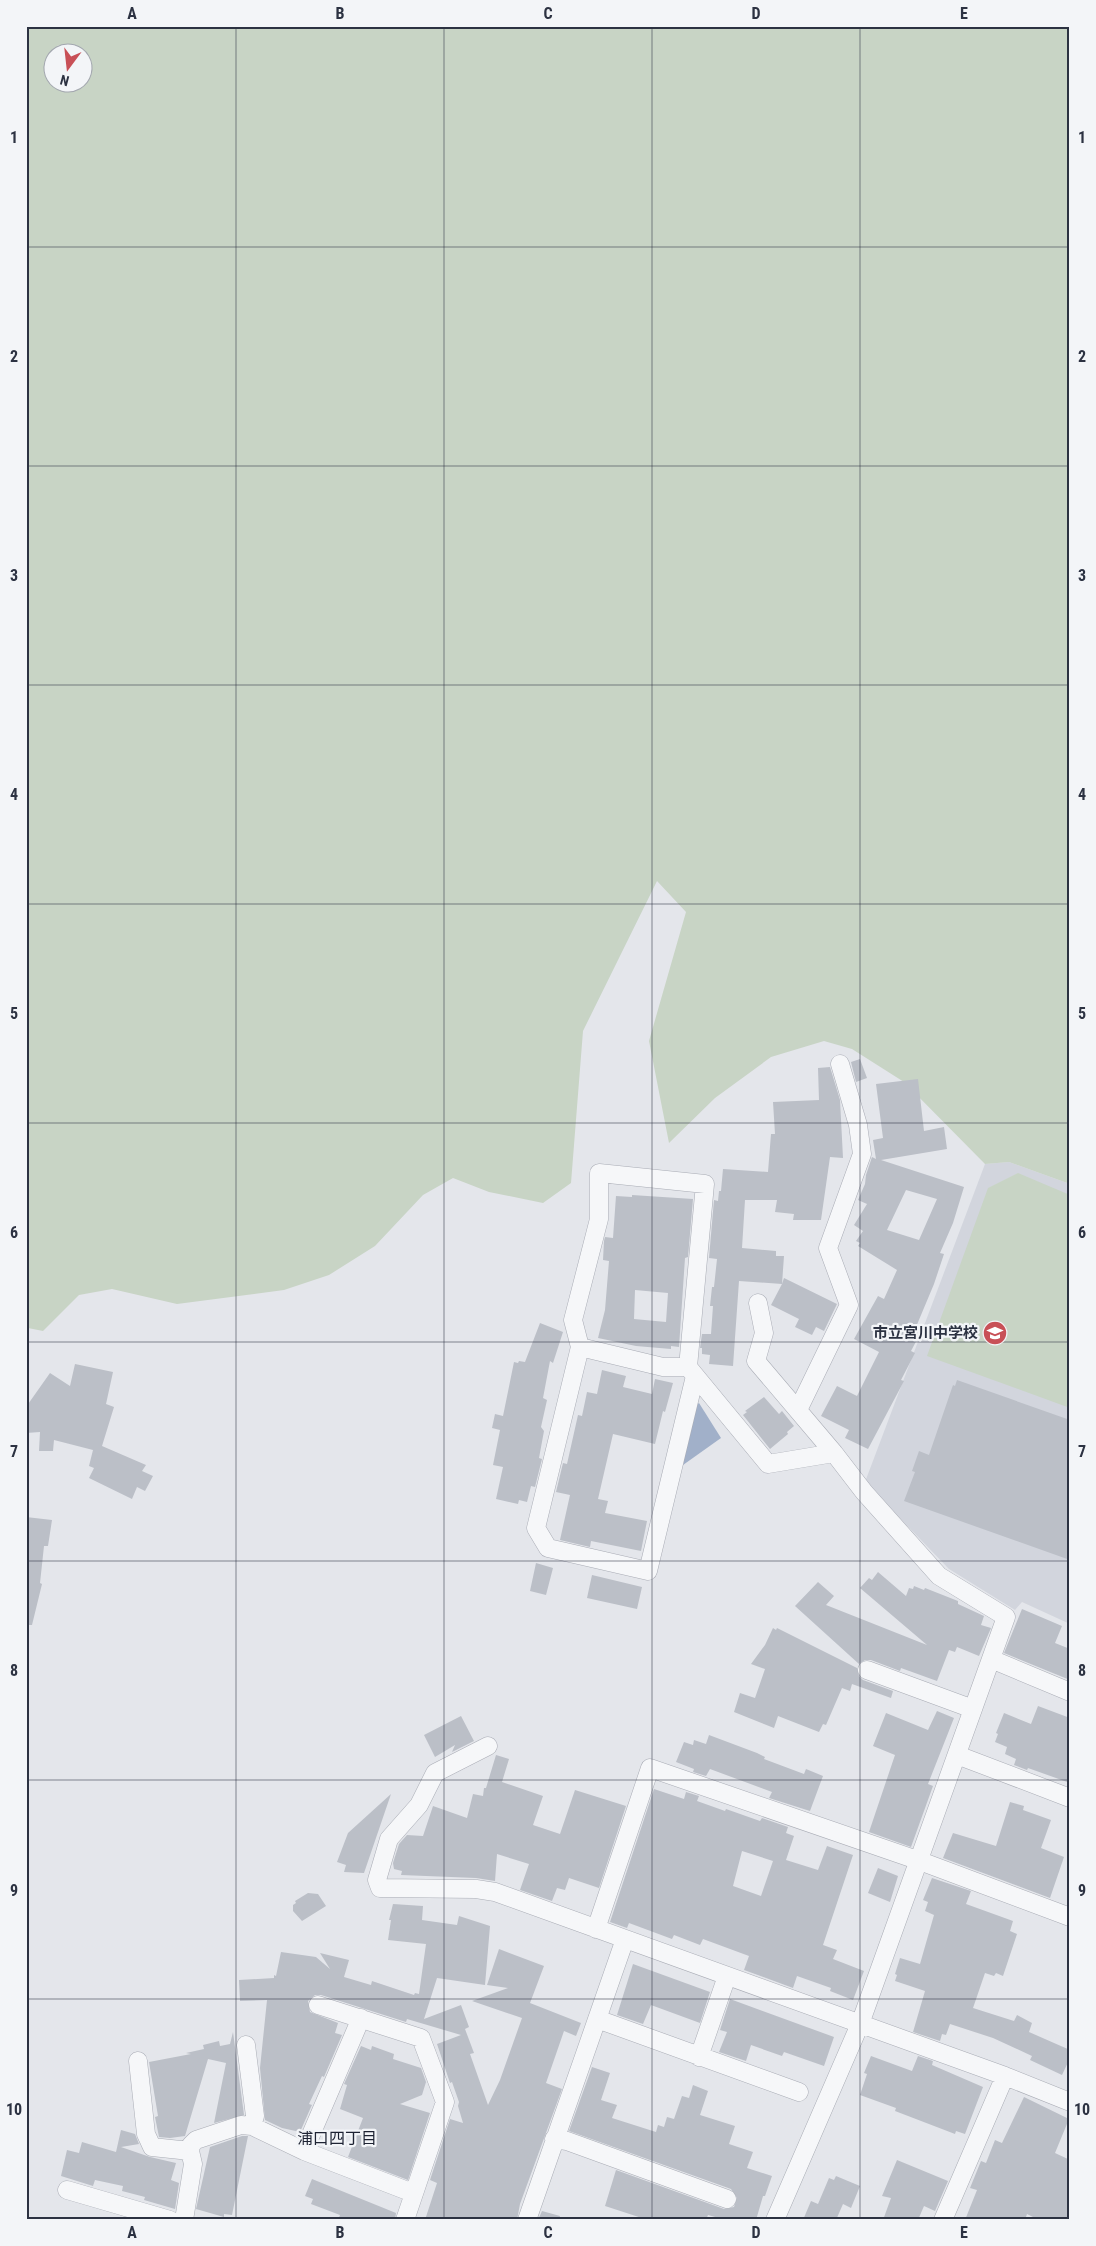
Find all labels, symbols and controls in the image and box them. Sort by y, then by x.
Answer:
text: A [127,4,137,23]
text: B [336,4,345,23]
text: C [543,4,553,23]
text: D [751,4,761,23]
text: E [960,4,968,23]
north arrow [42,42,92,92]
text: N [58,72,71,89]
text: 1 [10,128,18,147]
text: 1 [1078,128,1086,147]
text: 2 [10,347,18,366]
text: 2 [1078,347,1086,366]
text: 3 [10,566,18,585]
text: 3 [1078,566,1086,585]
text: 4 [10,785,18,804]
text: 4 [1078,785,1086,804]
text: 5 [10,1004,18,1023]
text: 5 [1078,1004,1086,1023]
text: 6 [10,1223,18,1242]
text: 6 [1078,1223,1086,1242]
school or university icon: 市立宮川中学校 [982,1320,1008,1346]
place label: 市立宮川中学校 [873,1324,978,1342]
text: 7 [10,1442,18,1461]
text: 7 [1078,1442,1086,1461]
text: 8 [10,1661,18,1680]
text: 8 [1078,1661,1086,1680]
text: 9 [10,1881,18,1900]
text: 9 [1078,1881,1086,1900]
text: 10 [6,2100,22,2119]
text: 10 [1074,2100,1090,2119]
district label: 浦口四丁目 [297,2129,377,2148]
text: A [127,2223,137,2242]
text: B [336,2223,345,2242]
text: C [543,2223,553,2242]
text: D [751,2223,761,2242]
text: E [960,2223,968,2242]

